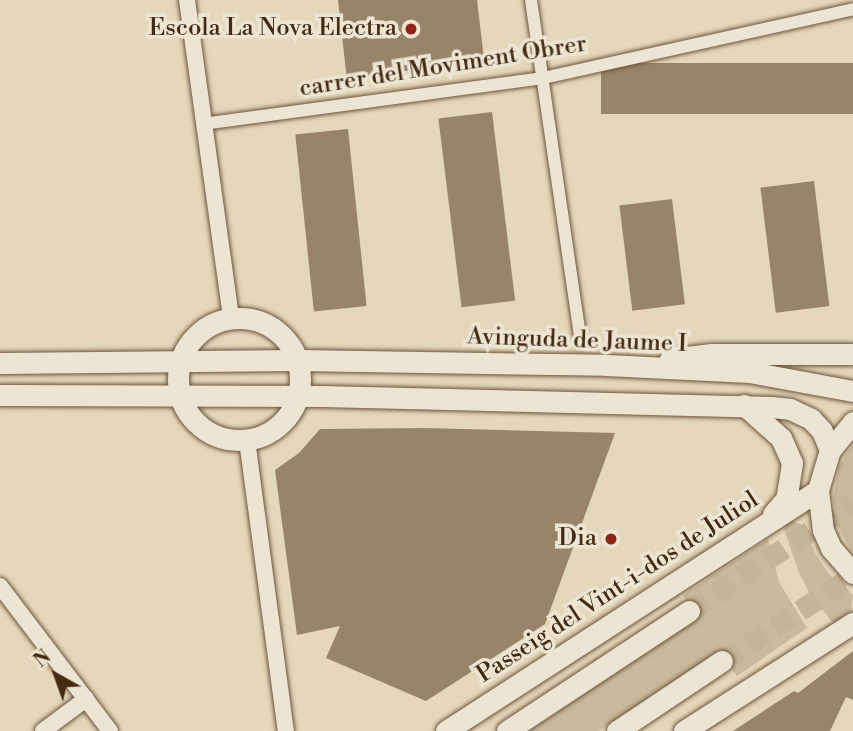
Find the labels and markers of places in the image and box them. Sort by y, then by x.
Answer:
place label: Escola La Nova Electra [149,15,397,43]
marker: Escola La Nova Electra [403,21,419,37]
place label: Dia [558,525,597,553]
marker: Dia [603,531,619,547]

